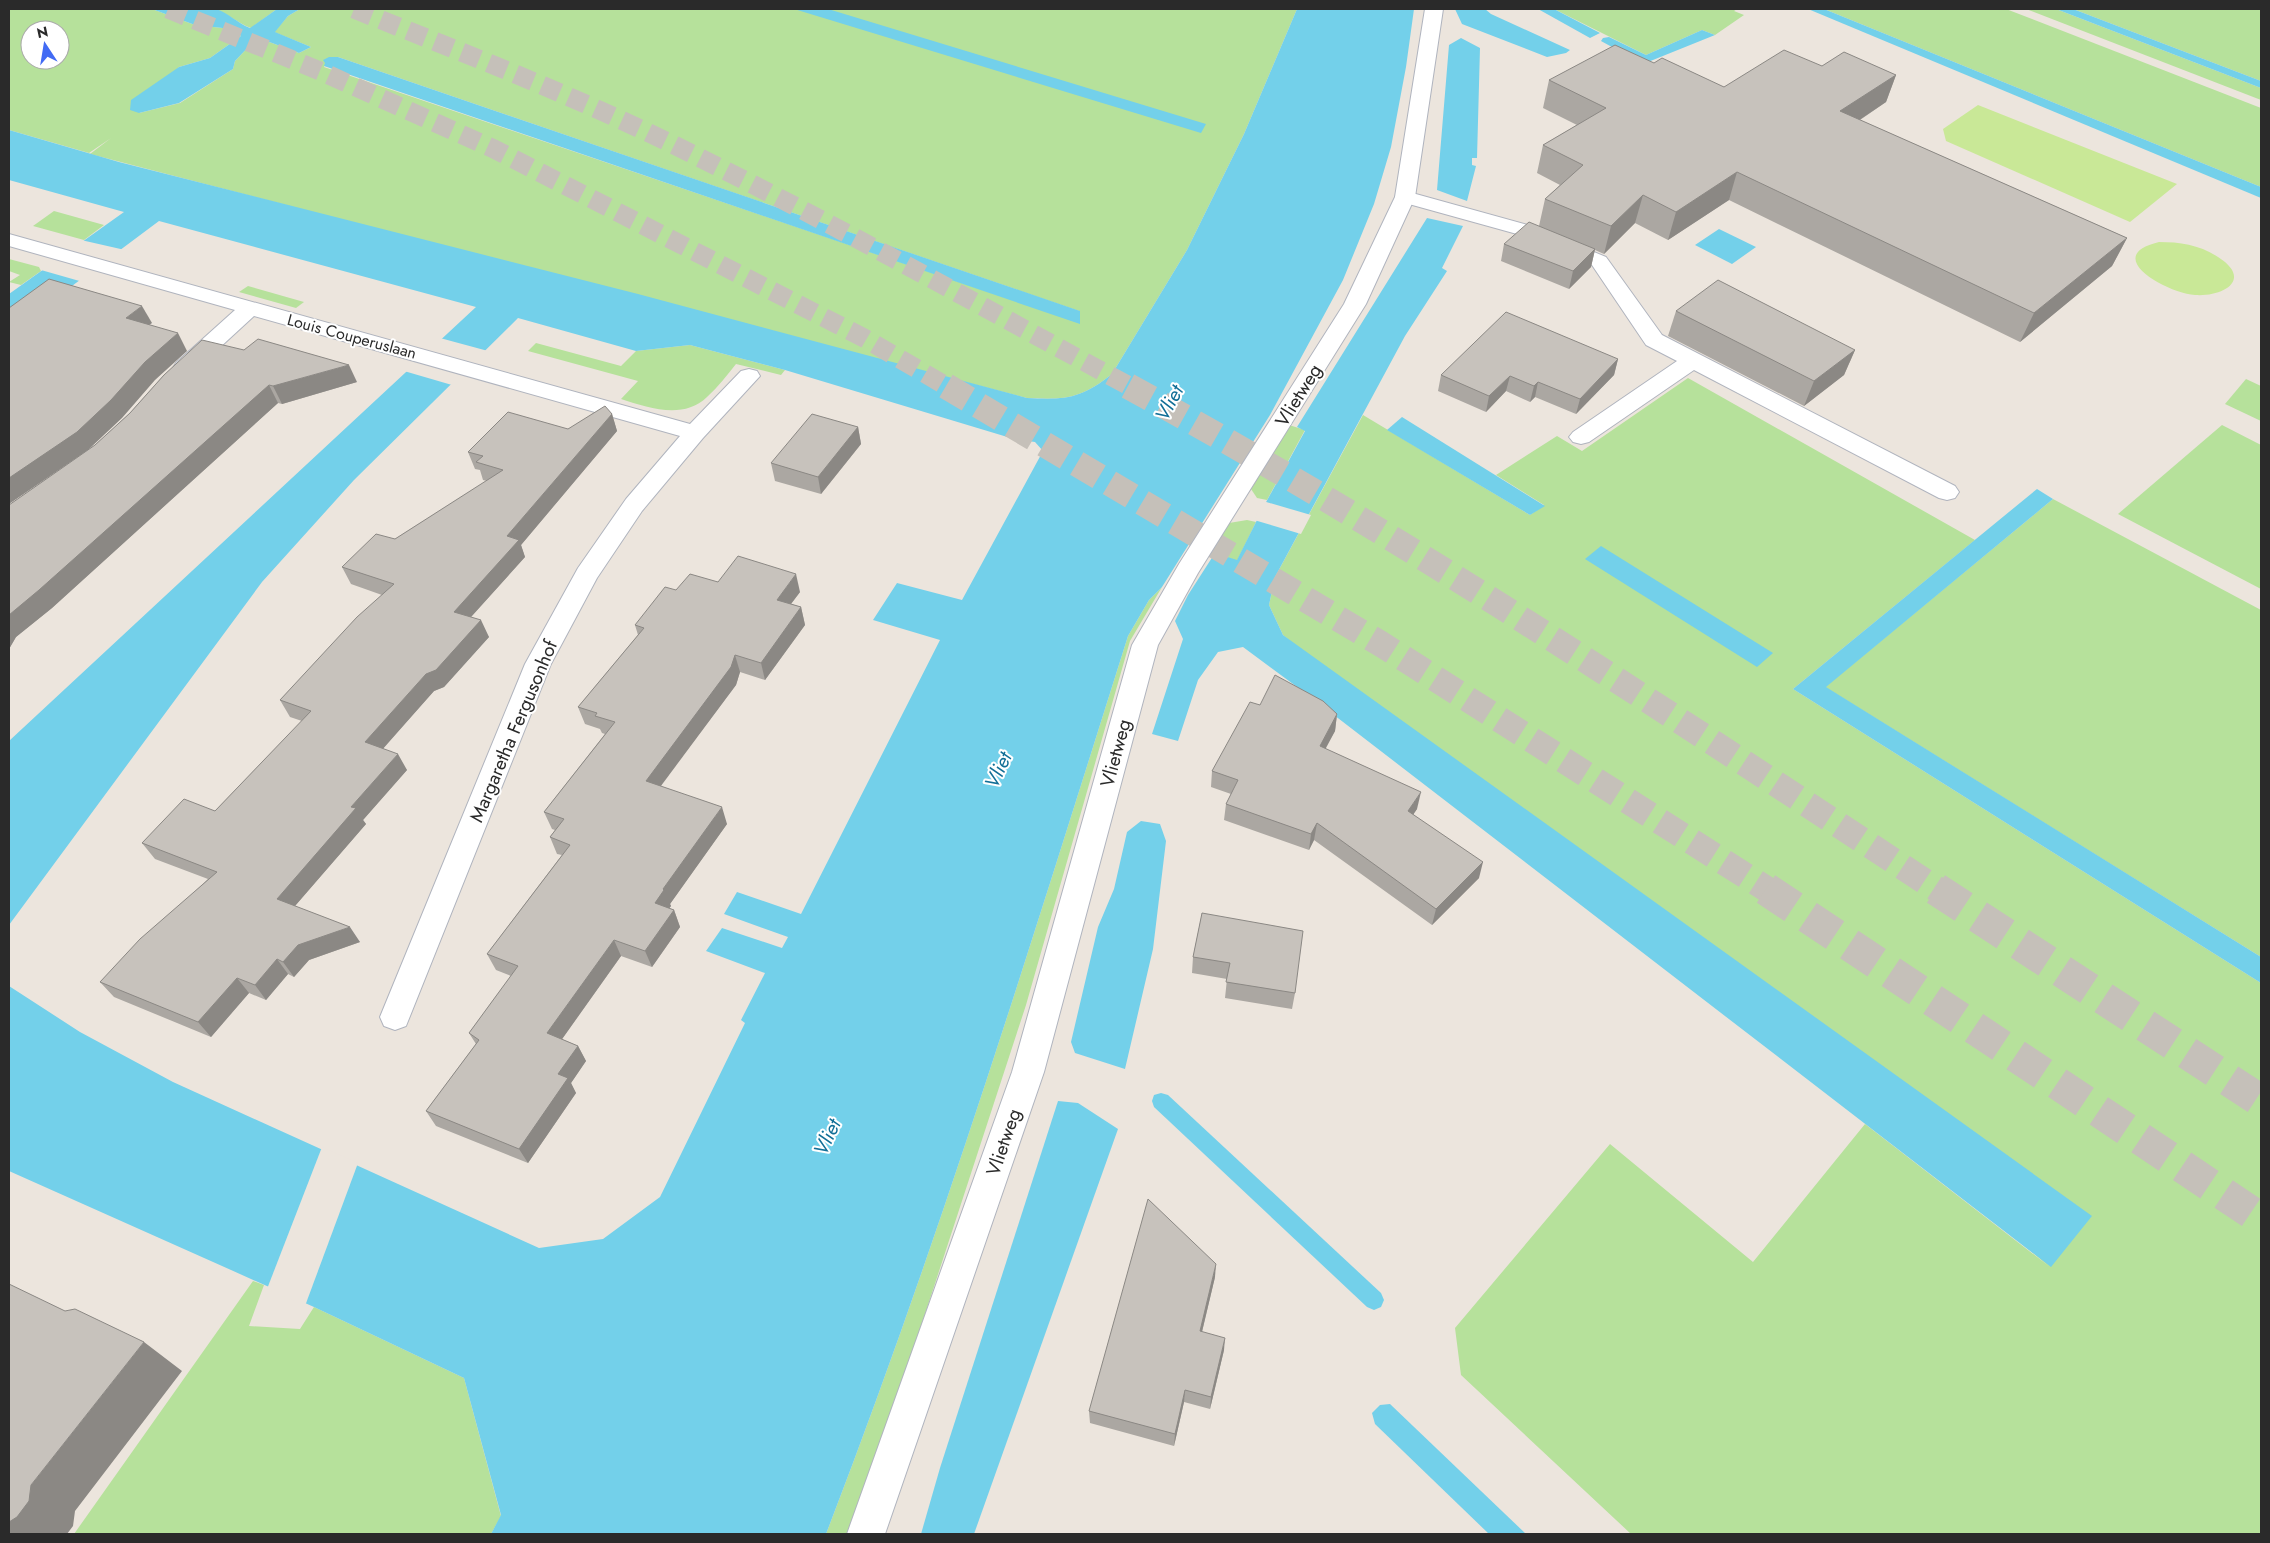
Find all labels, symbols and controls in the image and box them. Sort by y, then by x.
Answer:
north arrow [20,20,70,70]
text: N [35,21,50,43]
street label: Louis Couperuslaan [285,308,419,365]
street label: Vlietweg [1269,359,1328,432]
water label: Vliet [1148,379,1192,426]
street label: Margaretha Fergusonhof [463,635,564,827]
street label: Vlietweg [1093,716,1138,790]
water label: Vliet [977,746,1020,793]
street label: Vlietweg [979,1105,1028,1179]
water label: Vliet [806,1113,849,1160]

